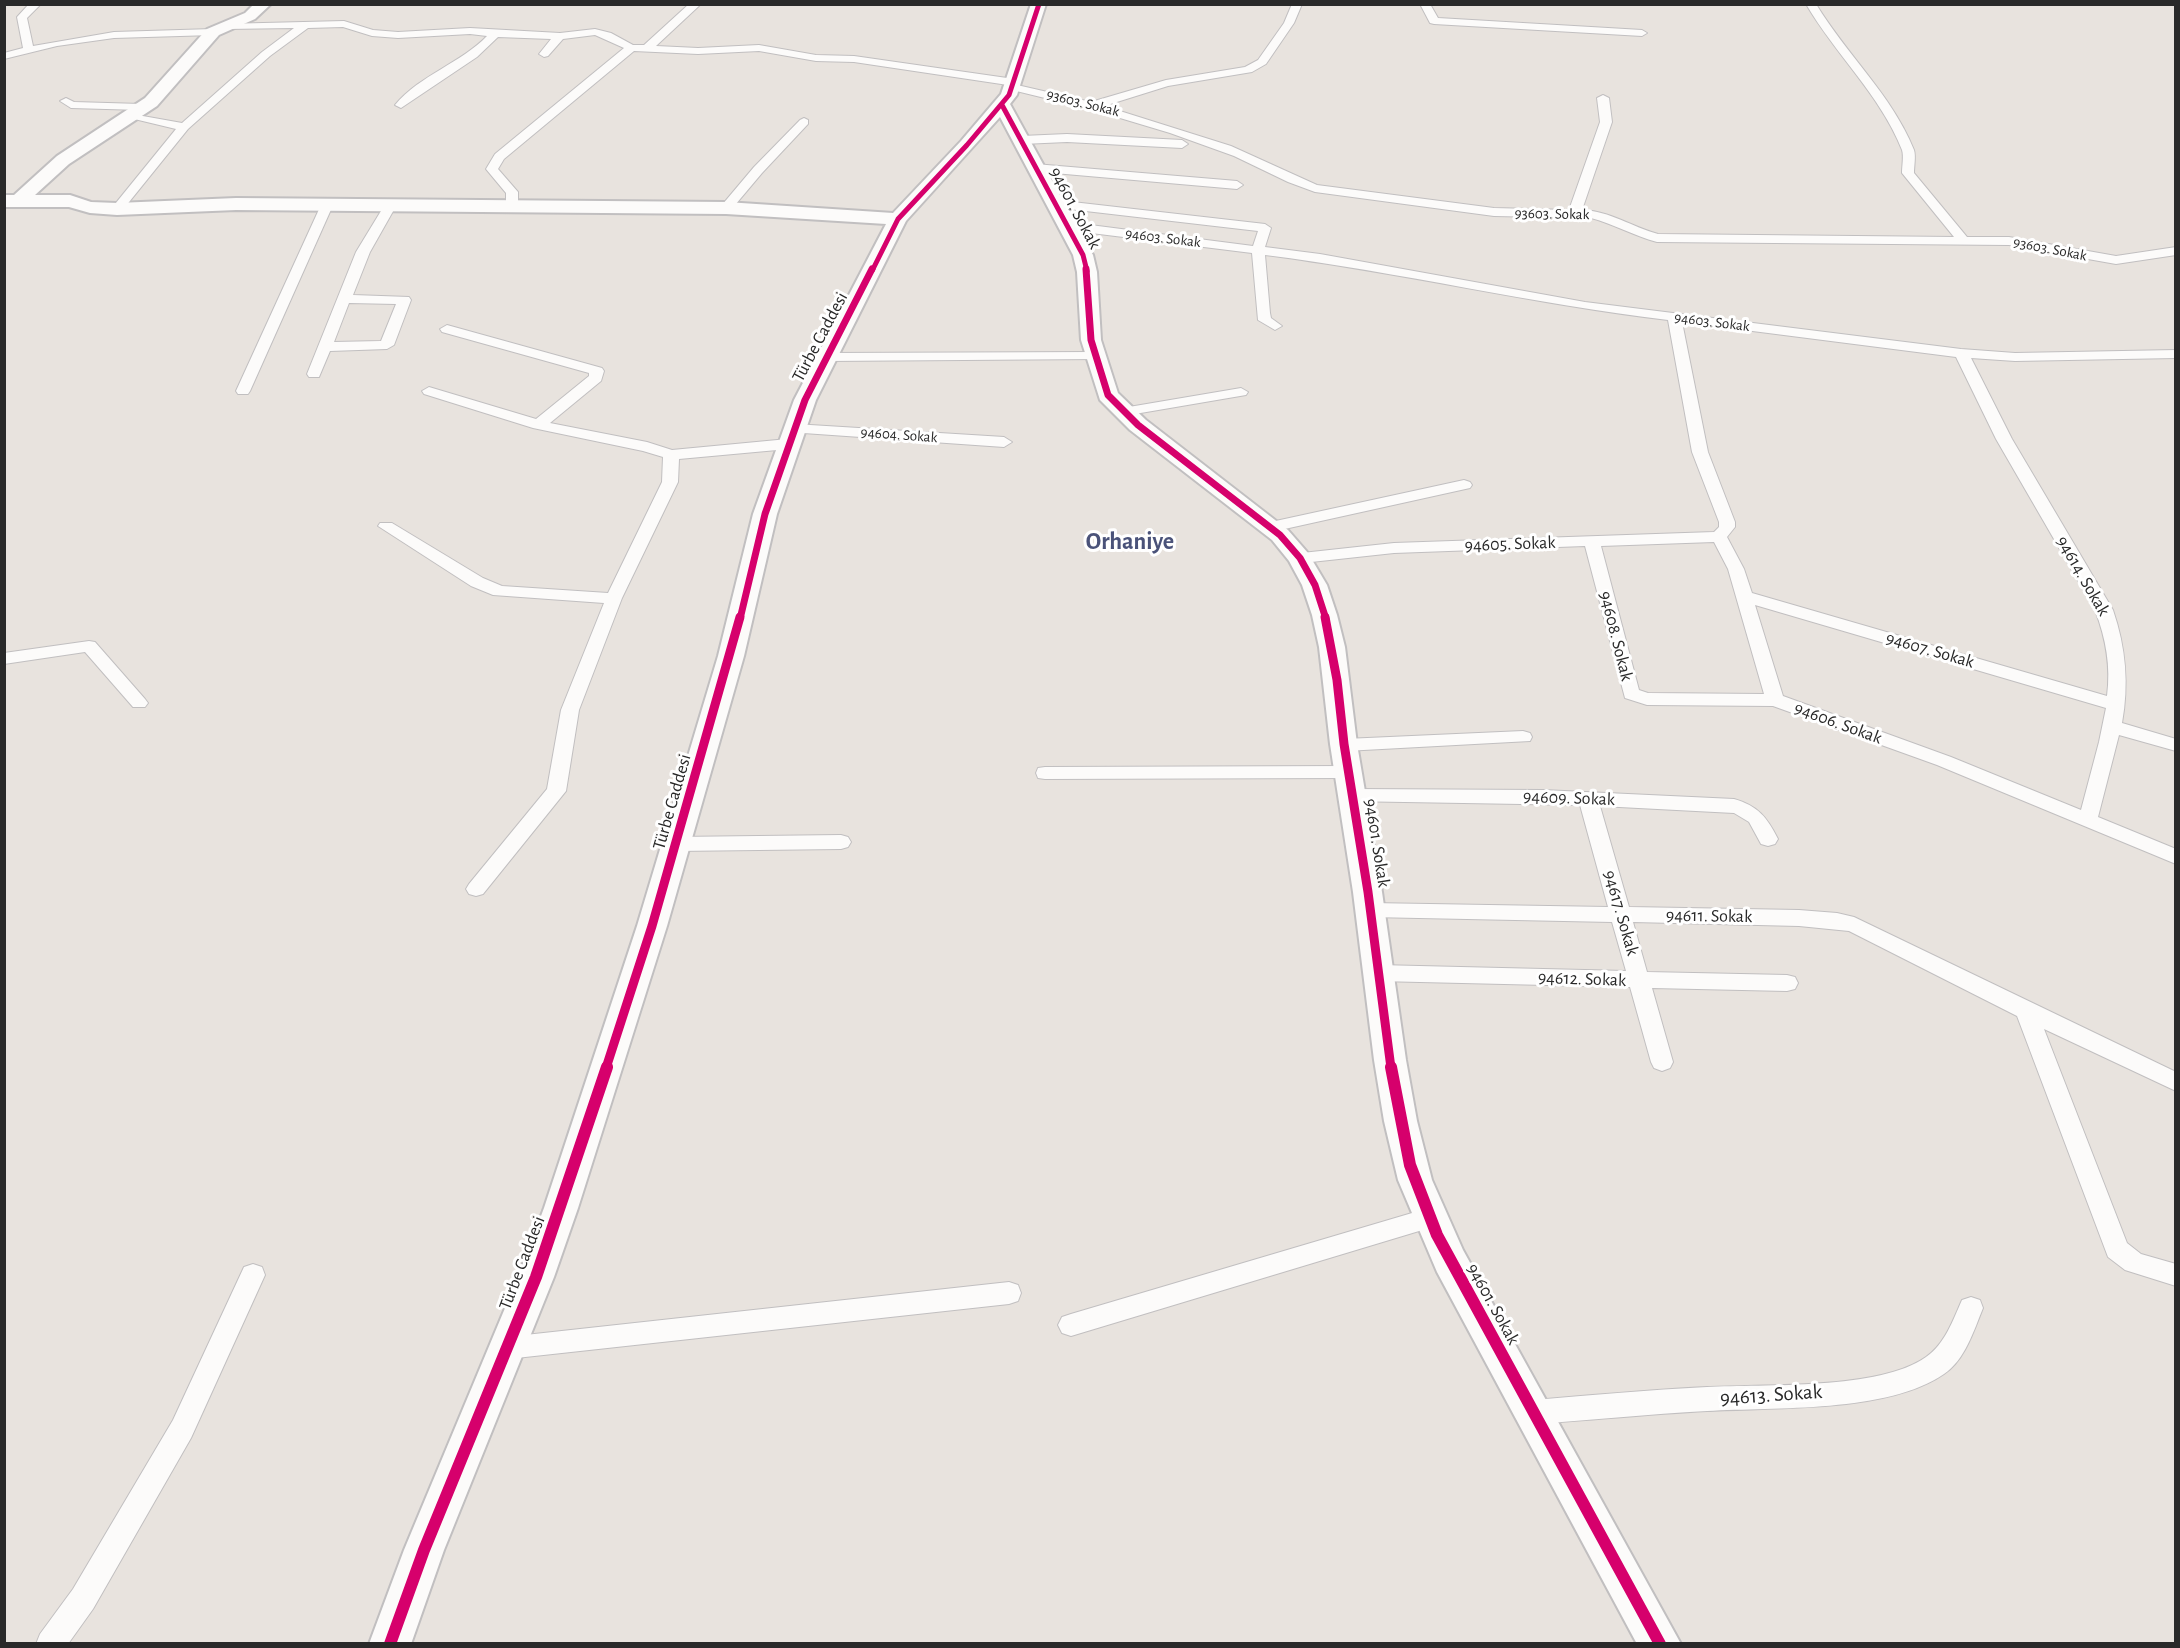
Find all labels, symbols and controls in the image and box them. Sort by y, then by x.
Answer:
street label: 93603. Sokak [1045,85,1121,121]
street label: 94601. Sokak [1044,163,1106,253]
street label: 93603. Sokak [1514,204,1590,224]
street label: 94603. Sokak [1124,224,1202,252]
street label: 93603. Sokak [2012,233,2088,265]
street label: Türbe Caddesi [787,288,853,386]
street label: 94603. Sokak [1673,308,1751,336]
street label: 94604. Sokak [860,423,938,447]
district label: Orhaniye [1086,528,1174,556]
street label: 94605. Sokak [1464,532,1556,556]
street label: 94614. Sokak [2051,532,2115,620]
street label: 94608. Sokak [1594,589,1638,683]
street label: 94607. Sokak [1883,627,1977,673]
street label: 94606. Sokak [1791,697,1885,749]
street label: Türbe Caddesi [648,752,696,852]
street label: 94609. Sokak [1523,786,1615,810]
street label: 94601. Sokak [1359,797,1395,889]
street label: 94617. Sokak [1599,868,1643,958]
street label: 94611. Sokak [1666,904,1752,928]
street label: 94612. Sokak [1537,967,1627,991]
street label: Türbe Caddesi [494,1213,550,1313]
street label: 94601. Sokak [1462,1260,1524,1348]
street label: 94613. Sokak [1719,1379,1823,1411]

